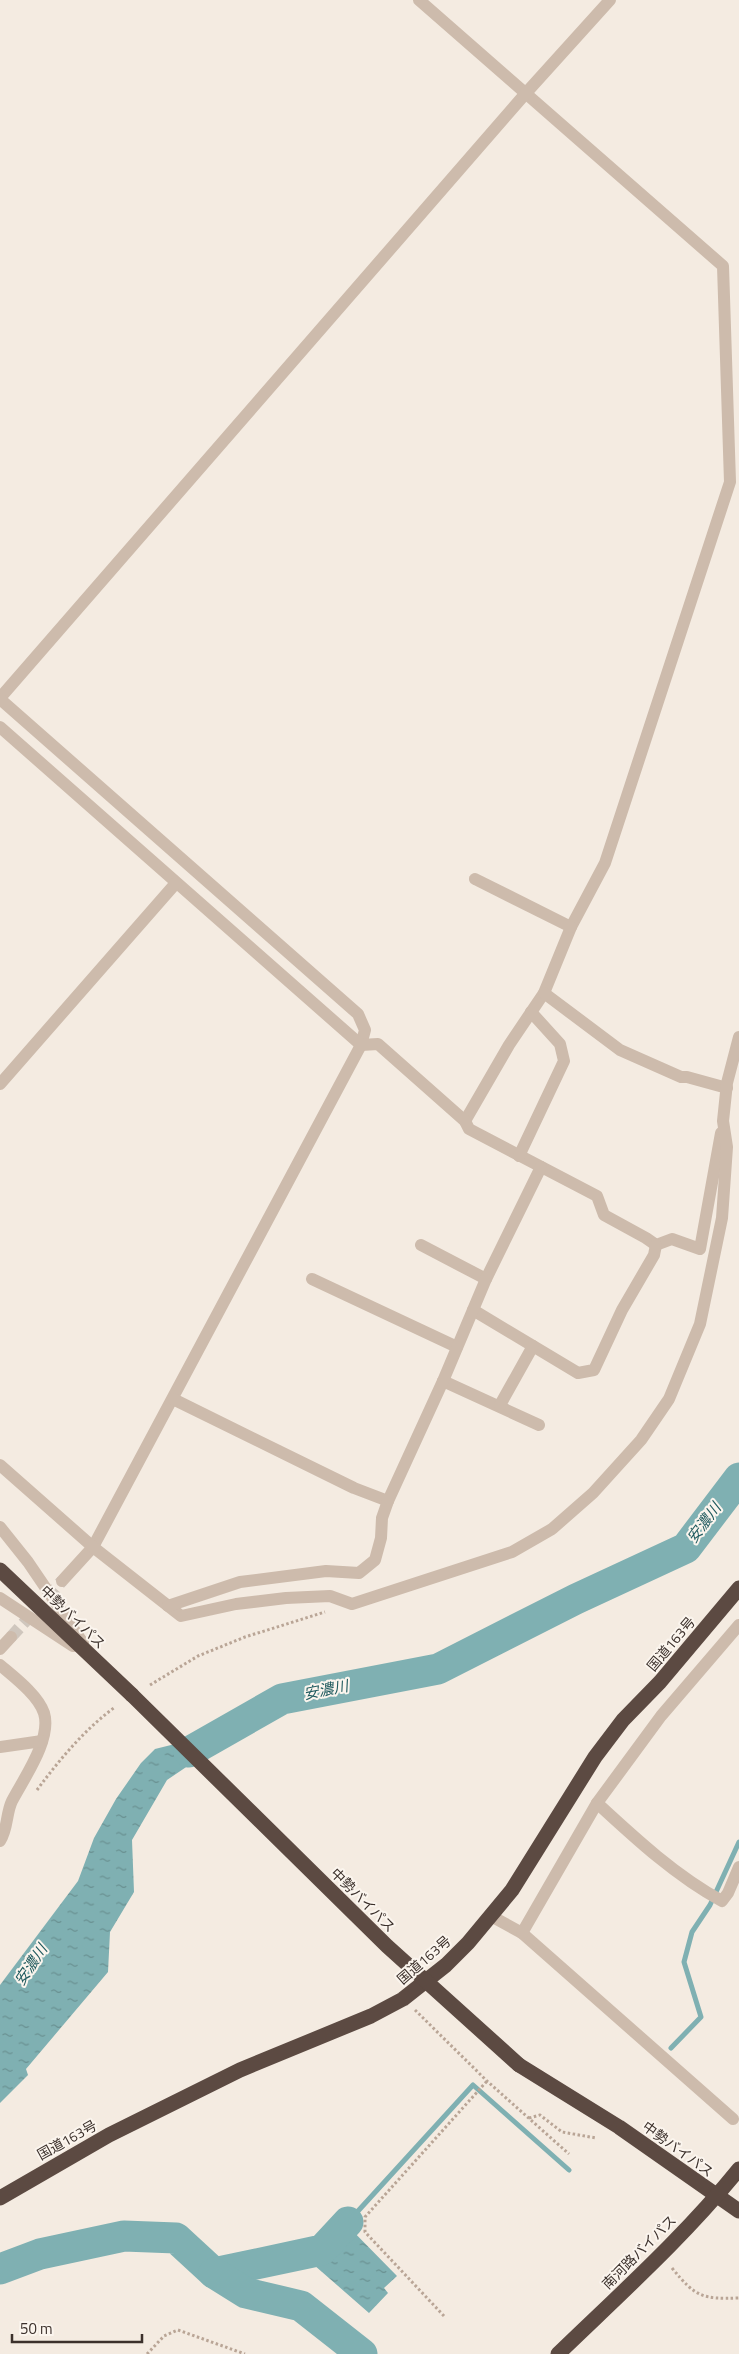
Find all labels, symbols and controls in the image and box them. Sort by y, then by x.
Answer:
water label: 安濃川 [681,1496,728,1548]
street label: 中勢バイパス [36,1580,111,1653]
street label: 国道163号 [642,1612,700,1676]
water label: 安濃川 [302,1674,352,1705]
street label: 中勢バイパス [326,1863,400,1937]
street label: 国道163号 [392,1930,455,1989]
water label: 安濃川 [8,1938,54,1990]
street label: 国道163号 [33,2114,101,2165]
street label: 中勢バイパス [638,2115,718,2182]
street label: 南河路バイパス [597,2210,681,2294]
scale bar [12,2312,142,2344]
text: 50 m [20,2317,53,2340]

